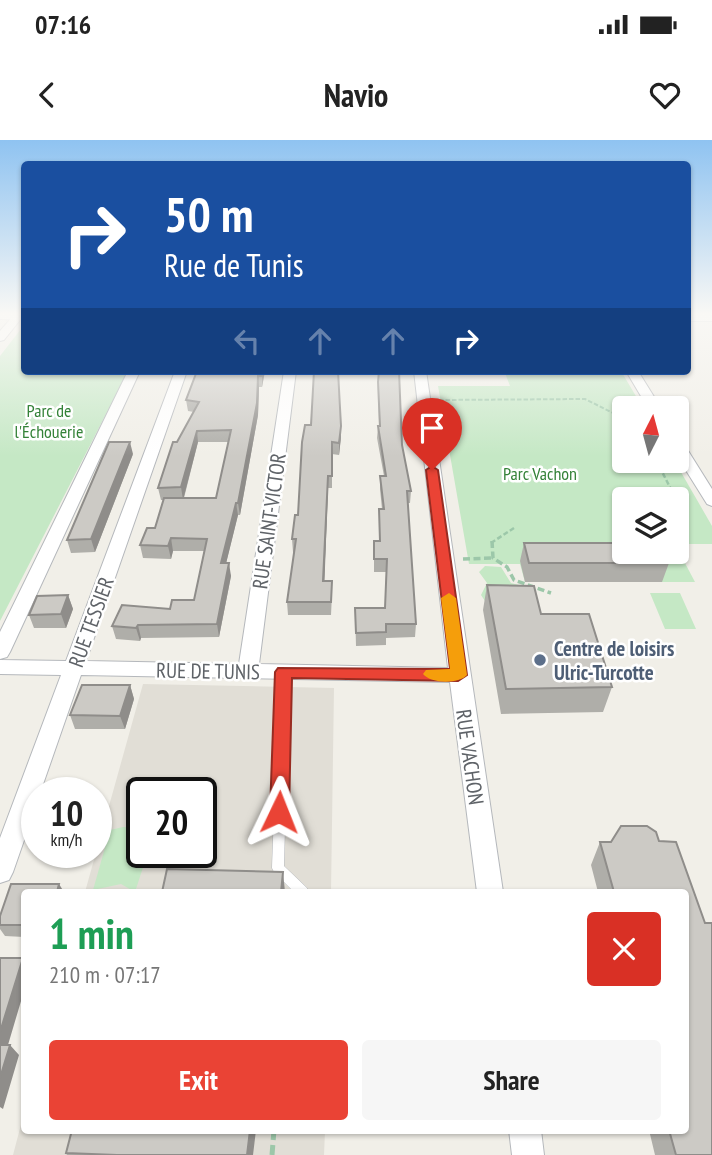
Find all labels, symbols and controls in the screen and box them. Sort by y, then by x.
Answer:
text: 07:16 [35,8,91,41]
text: Navio [324,74,388,116]
icon: back [28,76,66,114]
icon: heart [646,76,684,114]
text: 50 m [164,182,253,246]
icon: right [49,189,140,280]
text: Rue de Tunis [164,244,304,286]
icon: left [228,322,266,360]
icon: ahead [301,322,339,360]
icon: ahead [374,322,412,360]
icon: right [447,322,485,360]
north arrow [612,396,690,472]
map controls [612,396,689,564]
pin [402,398,462,470]
park label: Parc de l'Échouerie [15,399,83,443]
icon: arrive [413,409,451,447]
street label: RUE SAINT-VICTOR [246,451,292,591]
park label: Parc Vachon [503,462,577,485]
button: layers [612,487,689,564]
street label: RUE TESSIER [62,573,120,671]
place label: Centre de loisirs Ulric-Turcotte [554,635,674,686]
marker: Centre de loisirs Ulric-Turcotte [532,652,548,668]
street label: RUE DE TUNIS [156,657,260,685]
street label: RUE VACHON [450,708,490,806]
position arrow [242,775,316,849]
speed limit sign: 20 [126,777,217,868]
text: 10 [50,790,83,836]
text: km/h [51,828,82,851]
text: 1 min [49,906,134,961]
button: close [587,912,661,986]
text: 210 m · 07:17 [49,960,161,989]
button: Exit [49,1040,348,1120]
button: Share [362,1040,661,1120]

